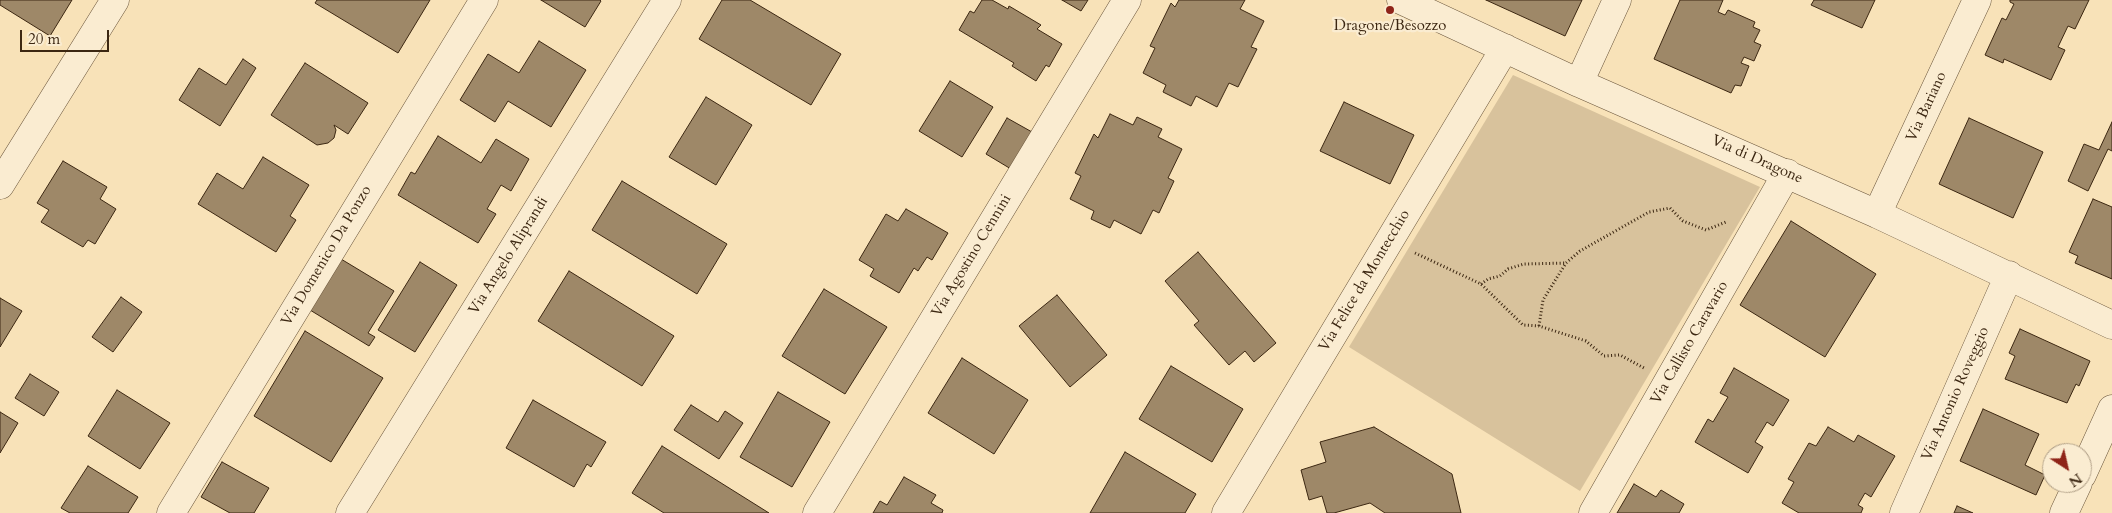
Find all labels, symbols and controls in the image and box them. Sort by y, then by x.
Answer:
marker: Dragone/Besozzo [1384,4,1396,16]
place label: Dragone/Besozzo [1334,18,1446,36]
scale bar [22,20,111,52]
text: 20 m [28,29,60,49]
street label: Via Bariano [1903,69,1951,145]
street label: Via di Dragone [1709,132,1805,188]
street label: Via Domenico Da Ponzo [278,183,376,329]
street label: Via Agostino Cennini [928,191,1016,321]
street label: Via Angelo Aliprandi [465,194,553,318]
street label: Via Felice da Montecchio [1316,207,1414,355]
street label: Via Callisto Caravario [1647,278,1733,408]
street label: Via Antonio Roveggio [1918,324,1994,464]
north arrow [2042,443,2092,493]
text: N [2065,469,2086,491]

